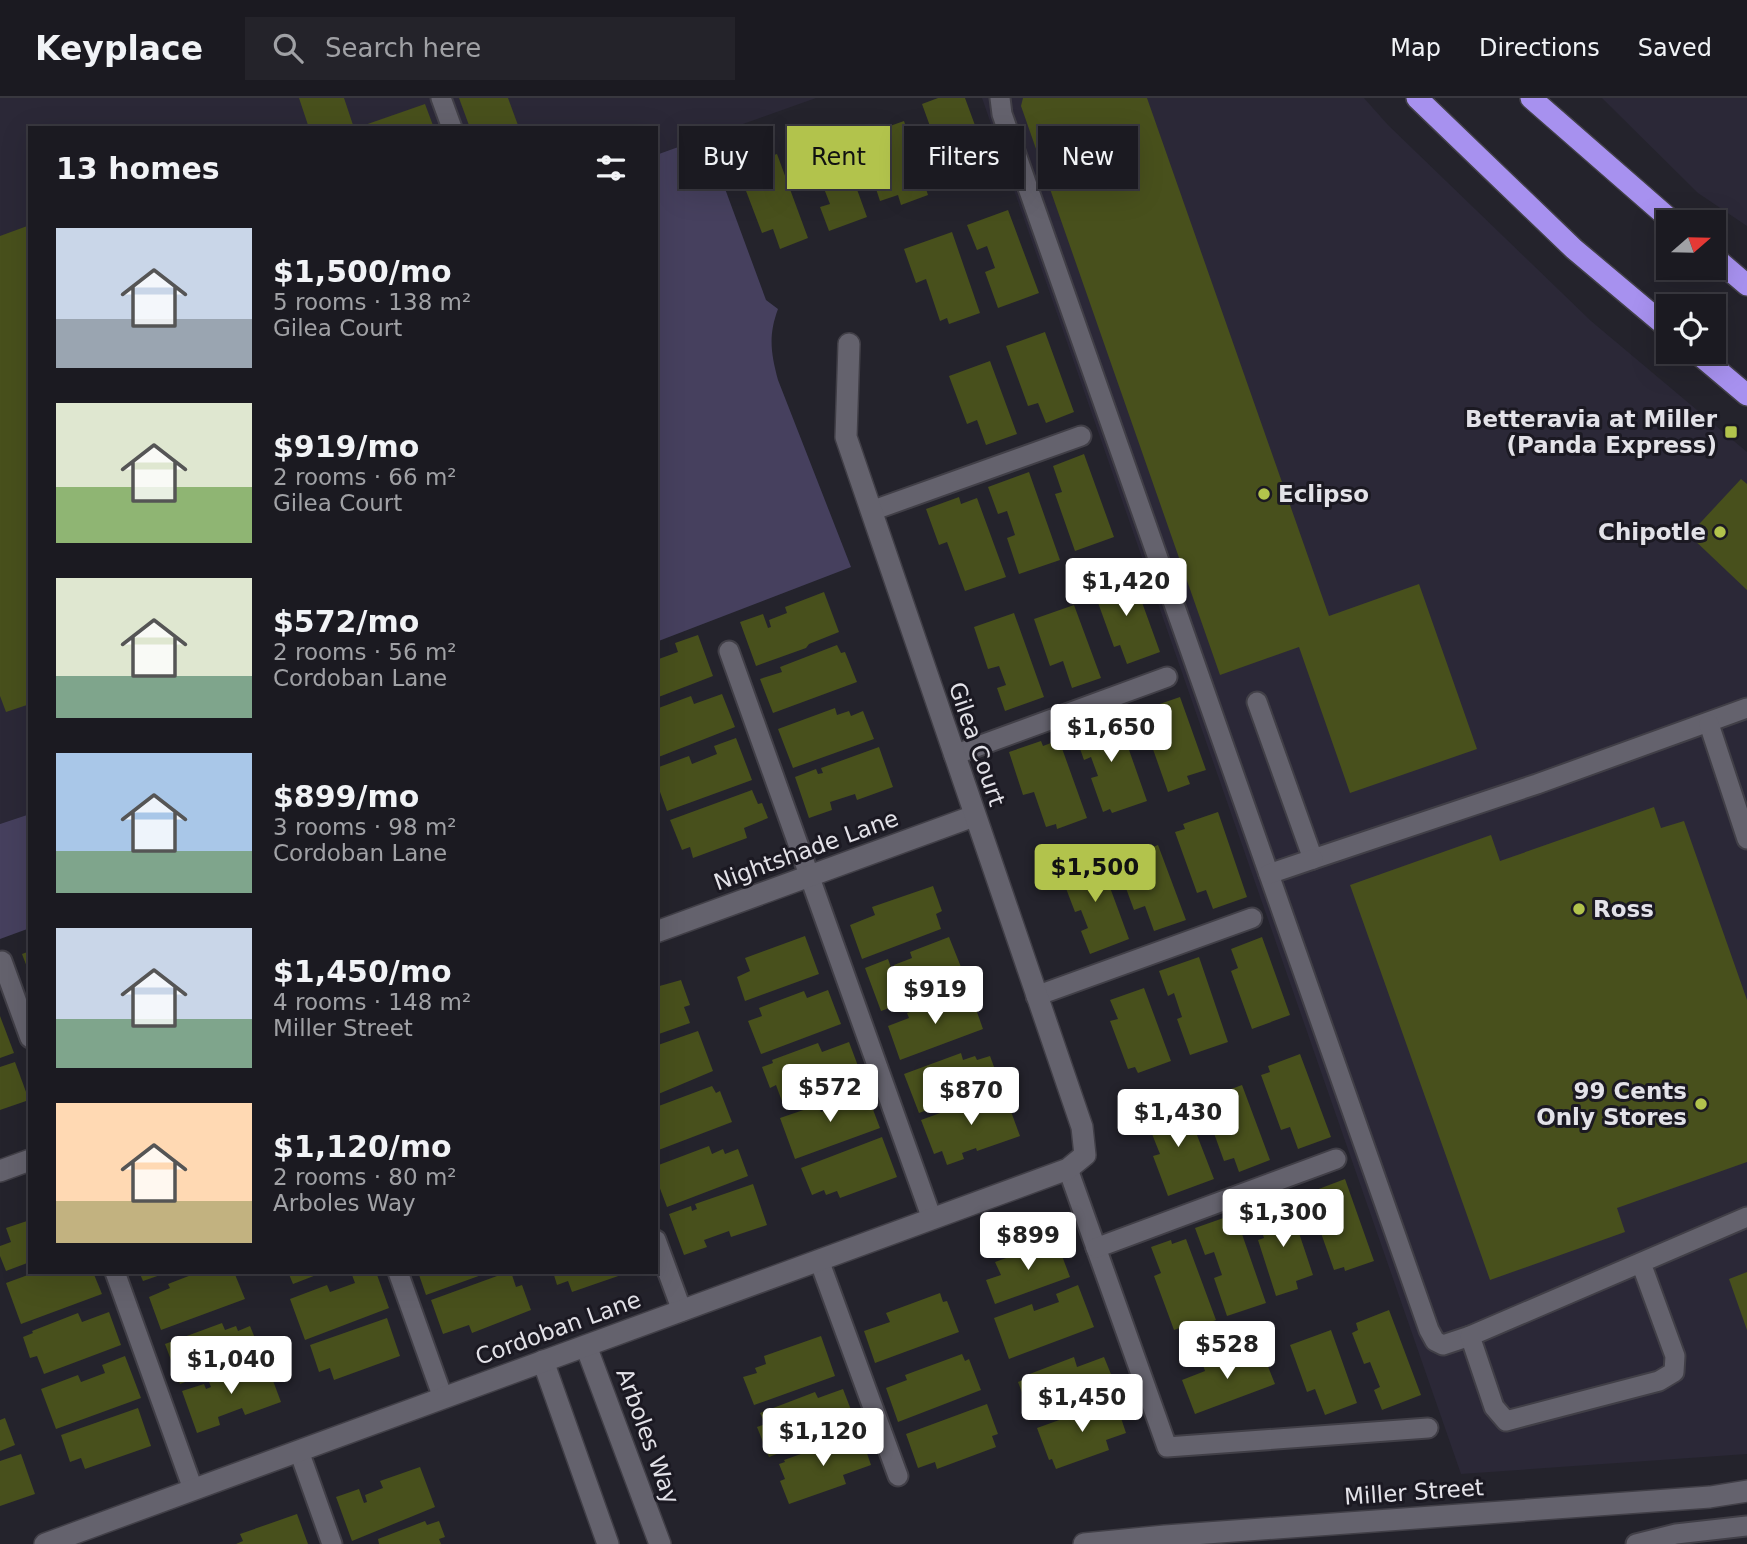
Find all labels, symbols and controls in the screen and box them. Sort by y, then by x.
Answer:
search box [245,17,735,80]
text: Keyplace [35,29,203,68]
icon: search [269,29,307,67]
text: Search here [325,33,481,63]
text: Map [1390,34,1441,62]
text: Directions [1479,34,1600,62]
text: Saved [1638,34,1712,62]
chip: Buy [679,126,773,189]
chip: Rent [787,126,890,189]
chip: Filters [904,126,1024,189]
chip: New [1038,126,1138,189]
icon: filters [592,149,630,187]
text: 13 homes [56,151,220,186]
north arrow [1656,210,1726,280]
map controls [1656,210,1726,364]
text: $1,500/mo [273,254,452,289]
icon: home [112,256,196,340]
text: 5 rooms · 138 m² [273,289,471,315]
button: locate [1656,294,1726,364]
text: Gilea Court [273,315,402,341]
place label: Betteravia at Miller (Panda Express) [1465,406,1718,458]
marker: Betteravia at Miller (Panda Express) [1723,424,1739,440]
text: $919/mo [273,429,419,464]
icon: home [112,431,196,515]
text: 2 rooms · 66 m² [273,464,457,490]
place label: Eclipso [1278,481,1369,507]
marker: Eclipso [1256,486,1272,502]
text: Gilea Court [273,490,402,516]
place label: Chipotle [1598,519,1706,545]
marker: Chipotle [1712,524,1728,540]
pin: $1,420 [1069,559,1183,618]
text: $1,420 [1082,568,1170,594]
text: $572/mo [273,604,419,639]
icon: home [112,606,196,690]
text: 2 rooms · 56 m² [273,639,457,665]
text: Cordoban Lane [273,665,447,691]
street label: Gilea Court [944,679,1010,809]
pin: $1,650 [1054,704,1168,764]
text: $1,650 [1067,714,1155,740]
text: $899/mo [273,779,419,814]
icon: home [112,781,196,865]
street label: Nightshade Lane [710,805,902,895]
text: 3 rooms · 98 m² [273,814,457,840]
text: Cordoban Lane [273,840,447,866]
pin: $1,500 [1038,844,1152,904]
text: $1,500 [1051,854,1139,880]
place label: Ross [1593,896,1654,922]
marker: Ross [1571,901,1587,917]
text: $1,450/mo [273,954,452,989]
icon: home [112,956,196,1040]
pin: $919 [894,967,976,1026]
text: $919 [903,976,967,1002]
text: 4 rooms · 148 m² [273,989,471,1015]
text: Miller Street [273,1015,413,1041]
pin: $572 [789,1065,871,1124]
pin: $870 [930,1068,1012,1127]
text: $572 [798,1074,862,1100]
text: $870 [939,1077,1003,1103]
place label: 99 Cents Only Stores [1536,1078,1687,1130]
pin: $1,430 [1121,1090,1235,1149]
marker: 99 Cents Only Stores [1693,1096,1709,1112]
text: $1,430 [1134,1099,1222,1125]
text: $1,120/mo [273,1129,452,1164]
icon: home [112,1131,196,1215]
text: 2 rooms · 80 m² [273,1164,457,1190]
text: Arboles Way [273,1190,416,1216]
pin: $1,300 [1226,1190,1340,1249]
text: $1,300 [1239,1199,1327,1225]
pin: $899 [987,1212,1069,1272]
text: $899 [996,1222,1060,1248]
street label: Cordoban Lane [472,1286,644,1370]
pin: $528 [1186,1322,1268,1381]
text: $528 [1195,1331,1259,1357]
pin: $1,040 [174,1336,288,1396]
text: $1,040 [187,1346,275,1372]
street label: Arboles Way [611,1365,685,1507]
pin: $1,450 [1025,1374,1139,1434]
text: $1,450 [1038,1384,1126,1410]
pin: $1,120 [766,1408,880,1468]
text: $1,120 [779,1418,867,1444]
street label: Miller Street [1343,1474,1485,1510]

